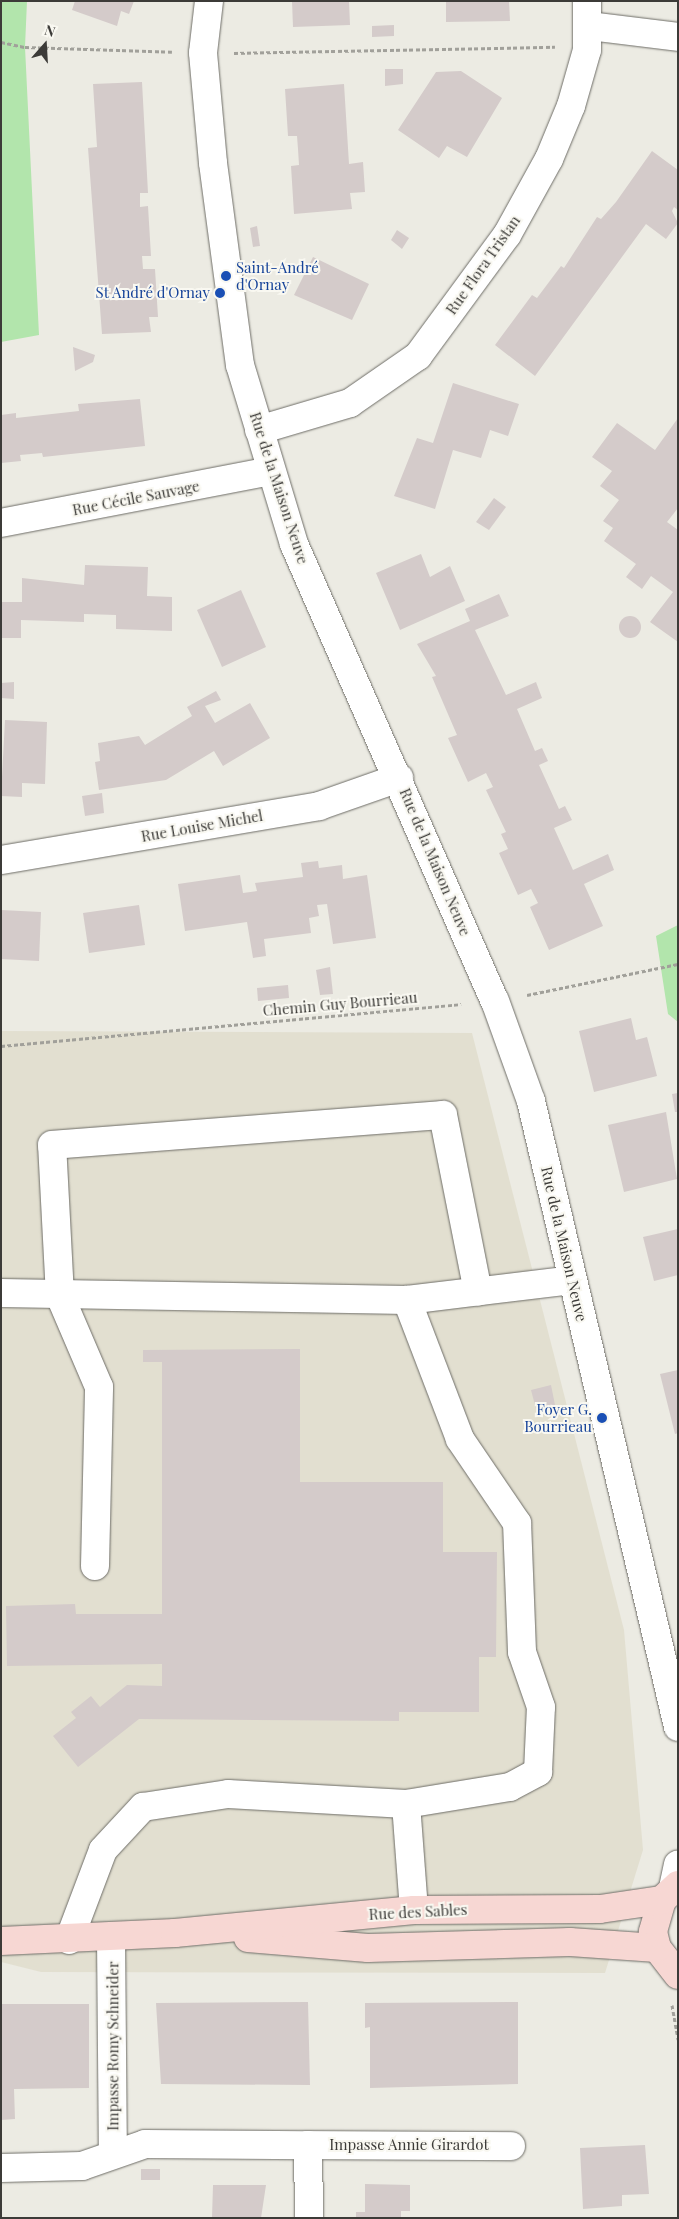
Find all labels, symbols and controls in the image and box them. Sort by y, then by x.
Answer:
north arrow [20,20,70,70]
text: N [42,20,58,41]
street label: Rue Flora Tristan [442,212,524,318]
place label: Saint-André d'Ornay [236,258,319,293]
marker: Saint-André d'Ornay [220,270,232,282]
place label: St André d'Ornay [95,284,210,302]
marker: St André d'Ornay [214,287,226,299]
street label: Rue de la Maison Neuve [246,410,312,566]
street label: Rue Cécile Sauvage [71,477,201,519]
street label: Rue de la Maison Neuve [396,785,474,939]
street label: Rue Louise Michel [140,806,264,846]
street label: Chemin Guy Bourrieau [262,988,418,1020]
street label: Rue de la Maison Neuve [537,1164,591,1324]
place label: Foyer G. Bourrieau [524,1400,592,1435]
marker: Foyer G. Bourrieau [596,1412,608,1424]
street label: Rue des Sables [368,1900,468,1924]
street label: Impasse Romy Schneider [104,1961,122,2131]
street label: Impasse Annie Girardot [329,2136,489,2154]

